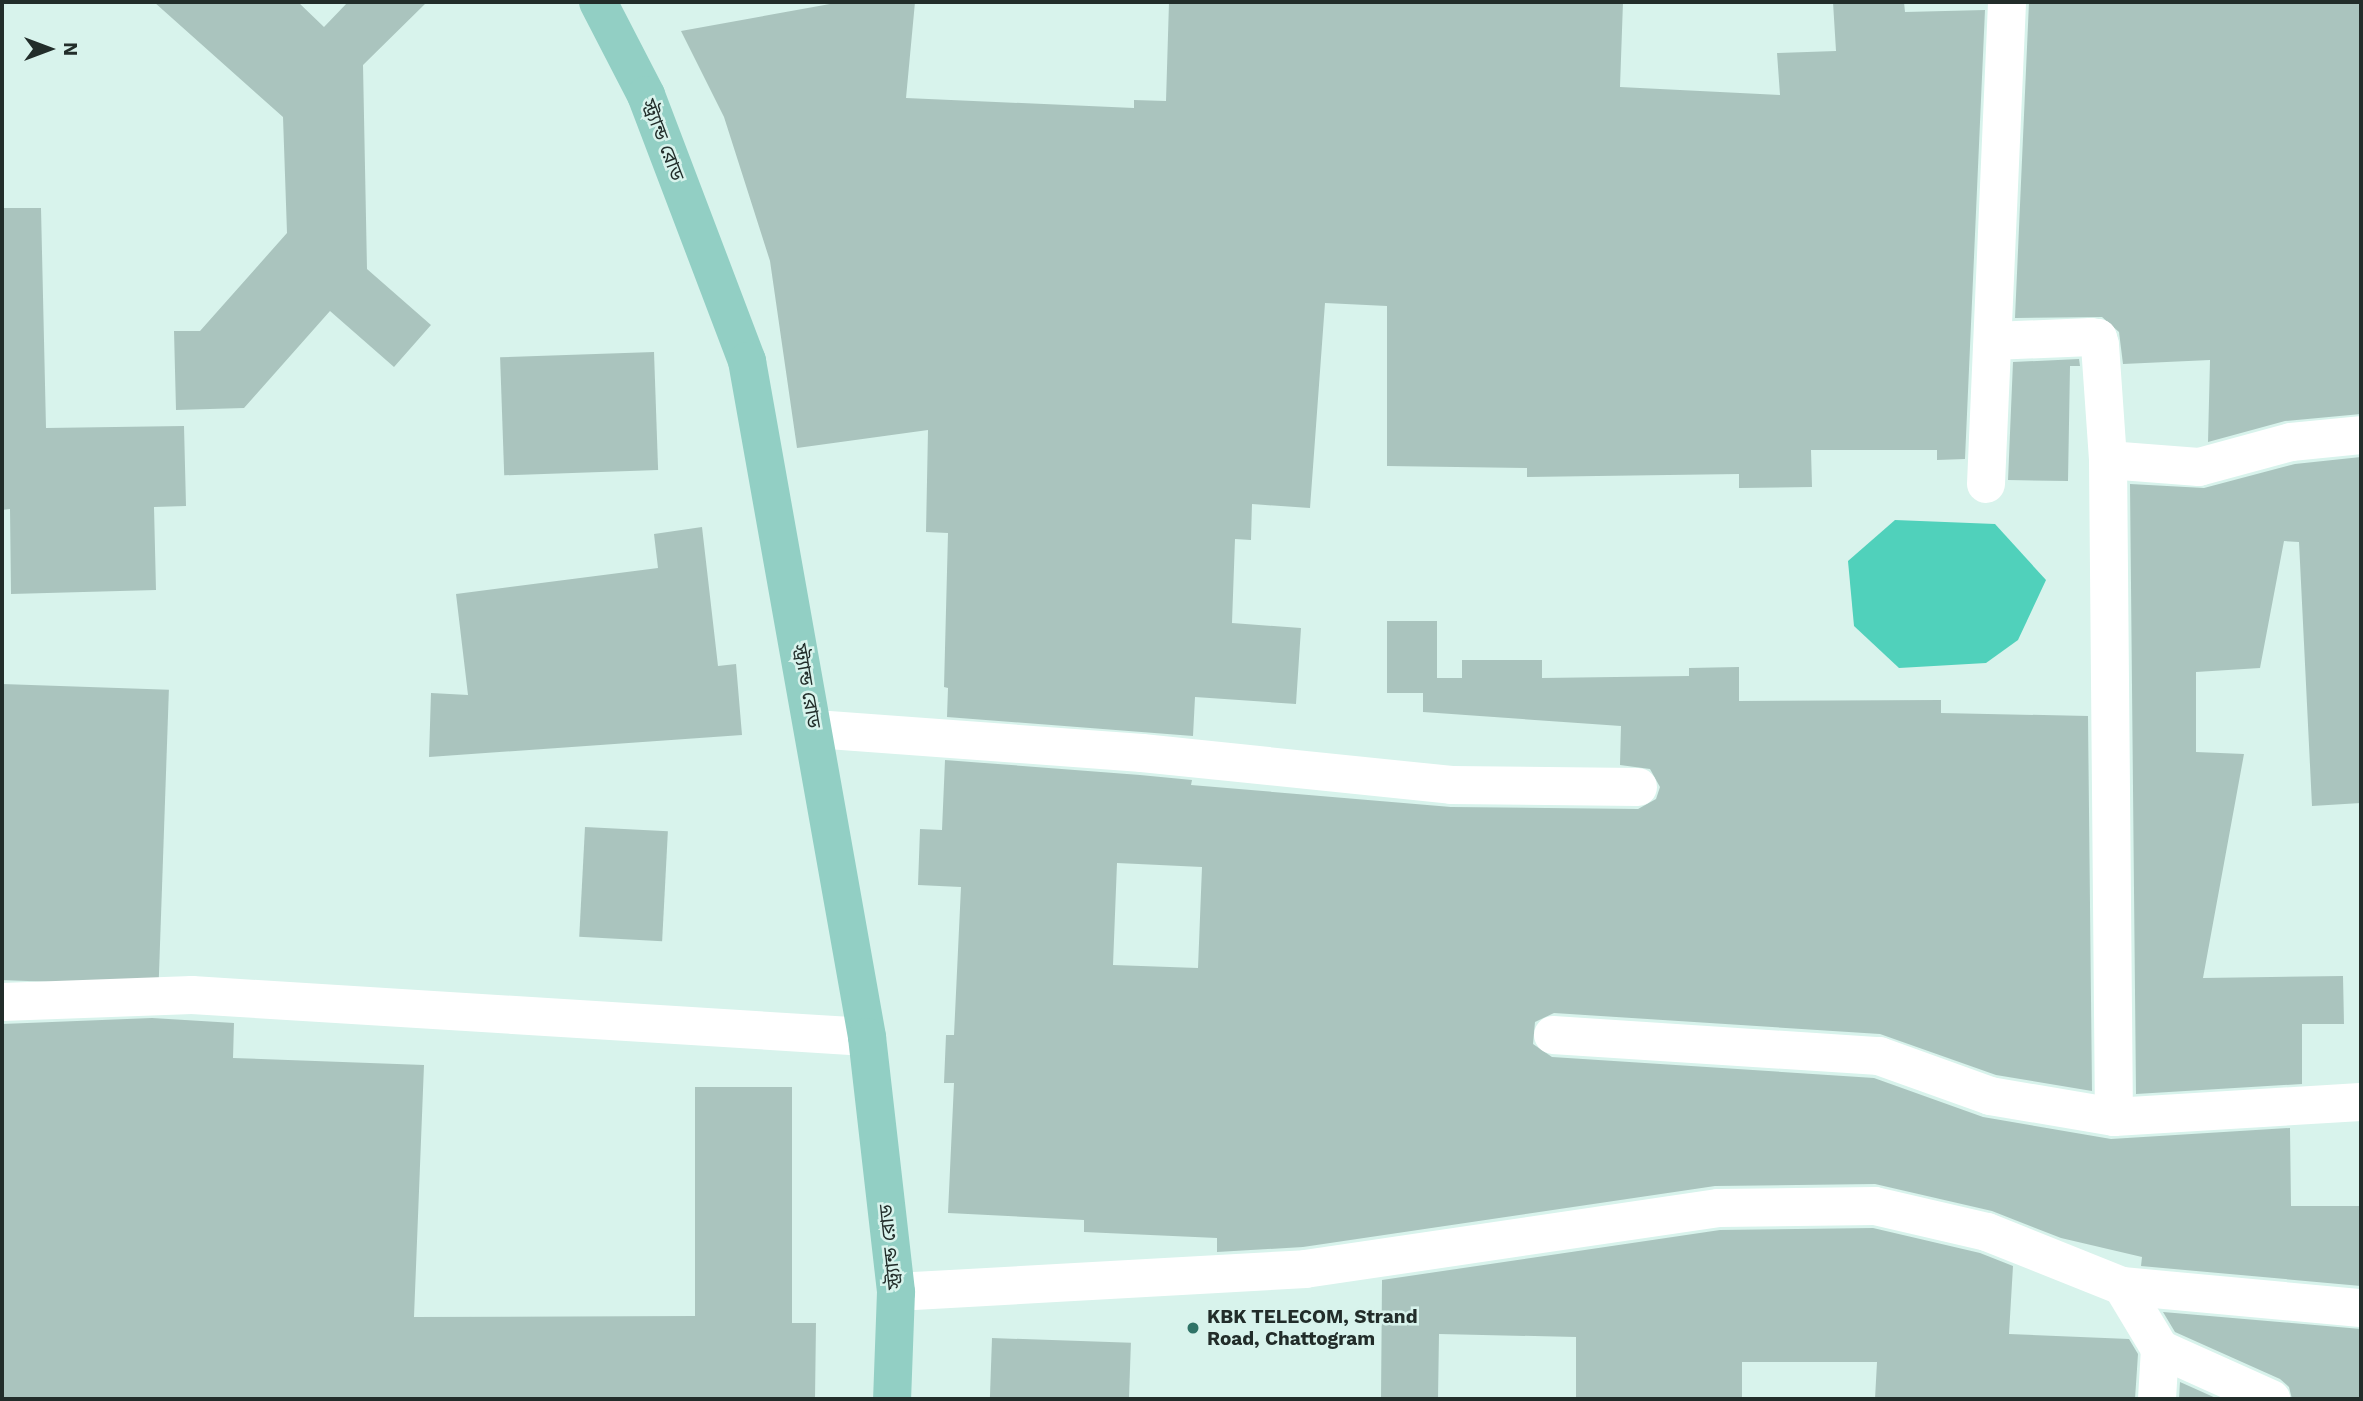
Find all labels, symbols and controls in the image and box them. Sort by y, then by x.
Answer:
north arrow [14,14,84,84]
text: N [59,42,82,56]
street label: স্ট্র্যান্ড রোড [637,96,689,184]
street label: স্ট্র্যান্ড রোড [788,642,826,730]
street label: স্ট্র্যান্ড রোড [874,1203,906,1291]
place label: KBK TELECOM, Strand Road, Chattogram [1207,1306,1418,1350]
marker: KBK TELECOM, Strand Road, Chattogram [1185,1320,1201,1336]

